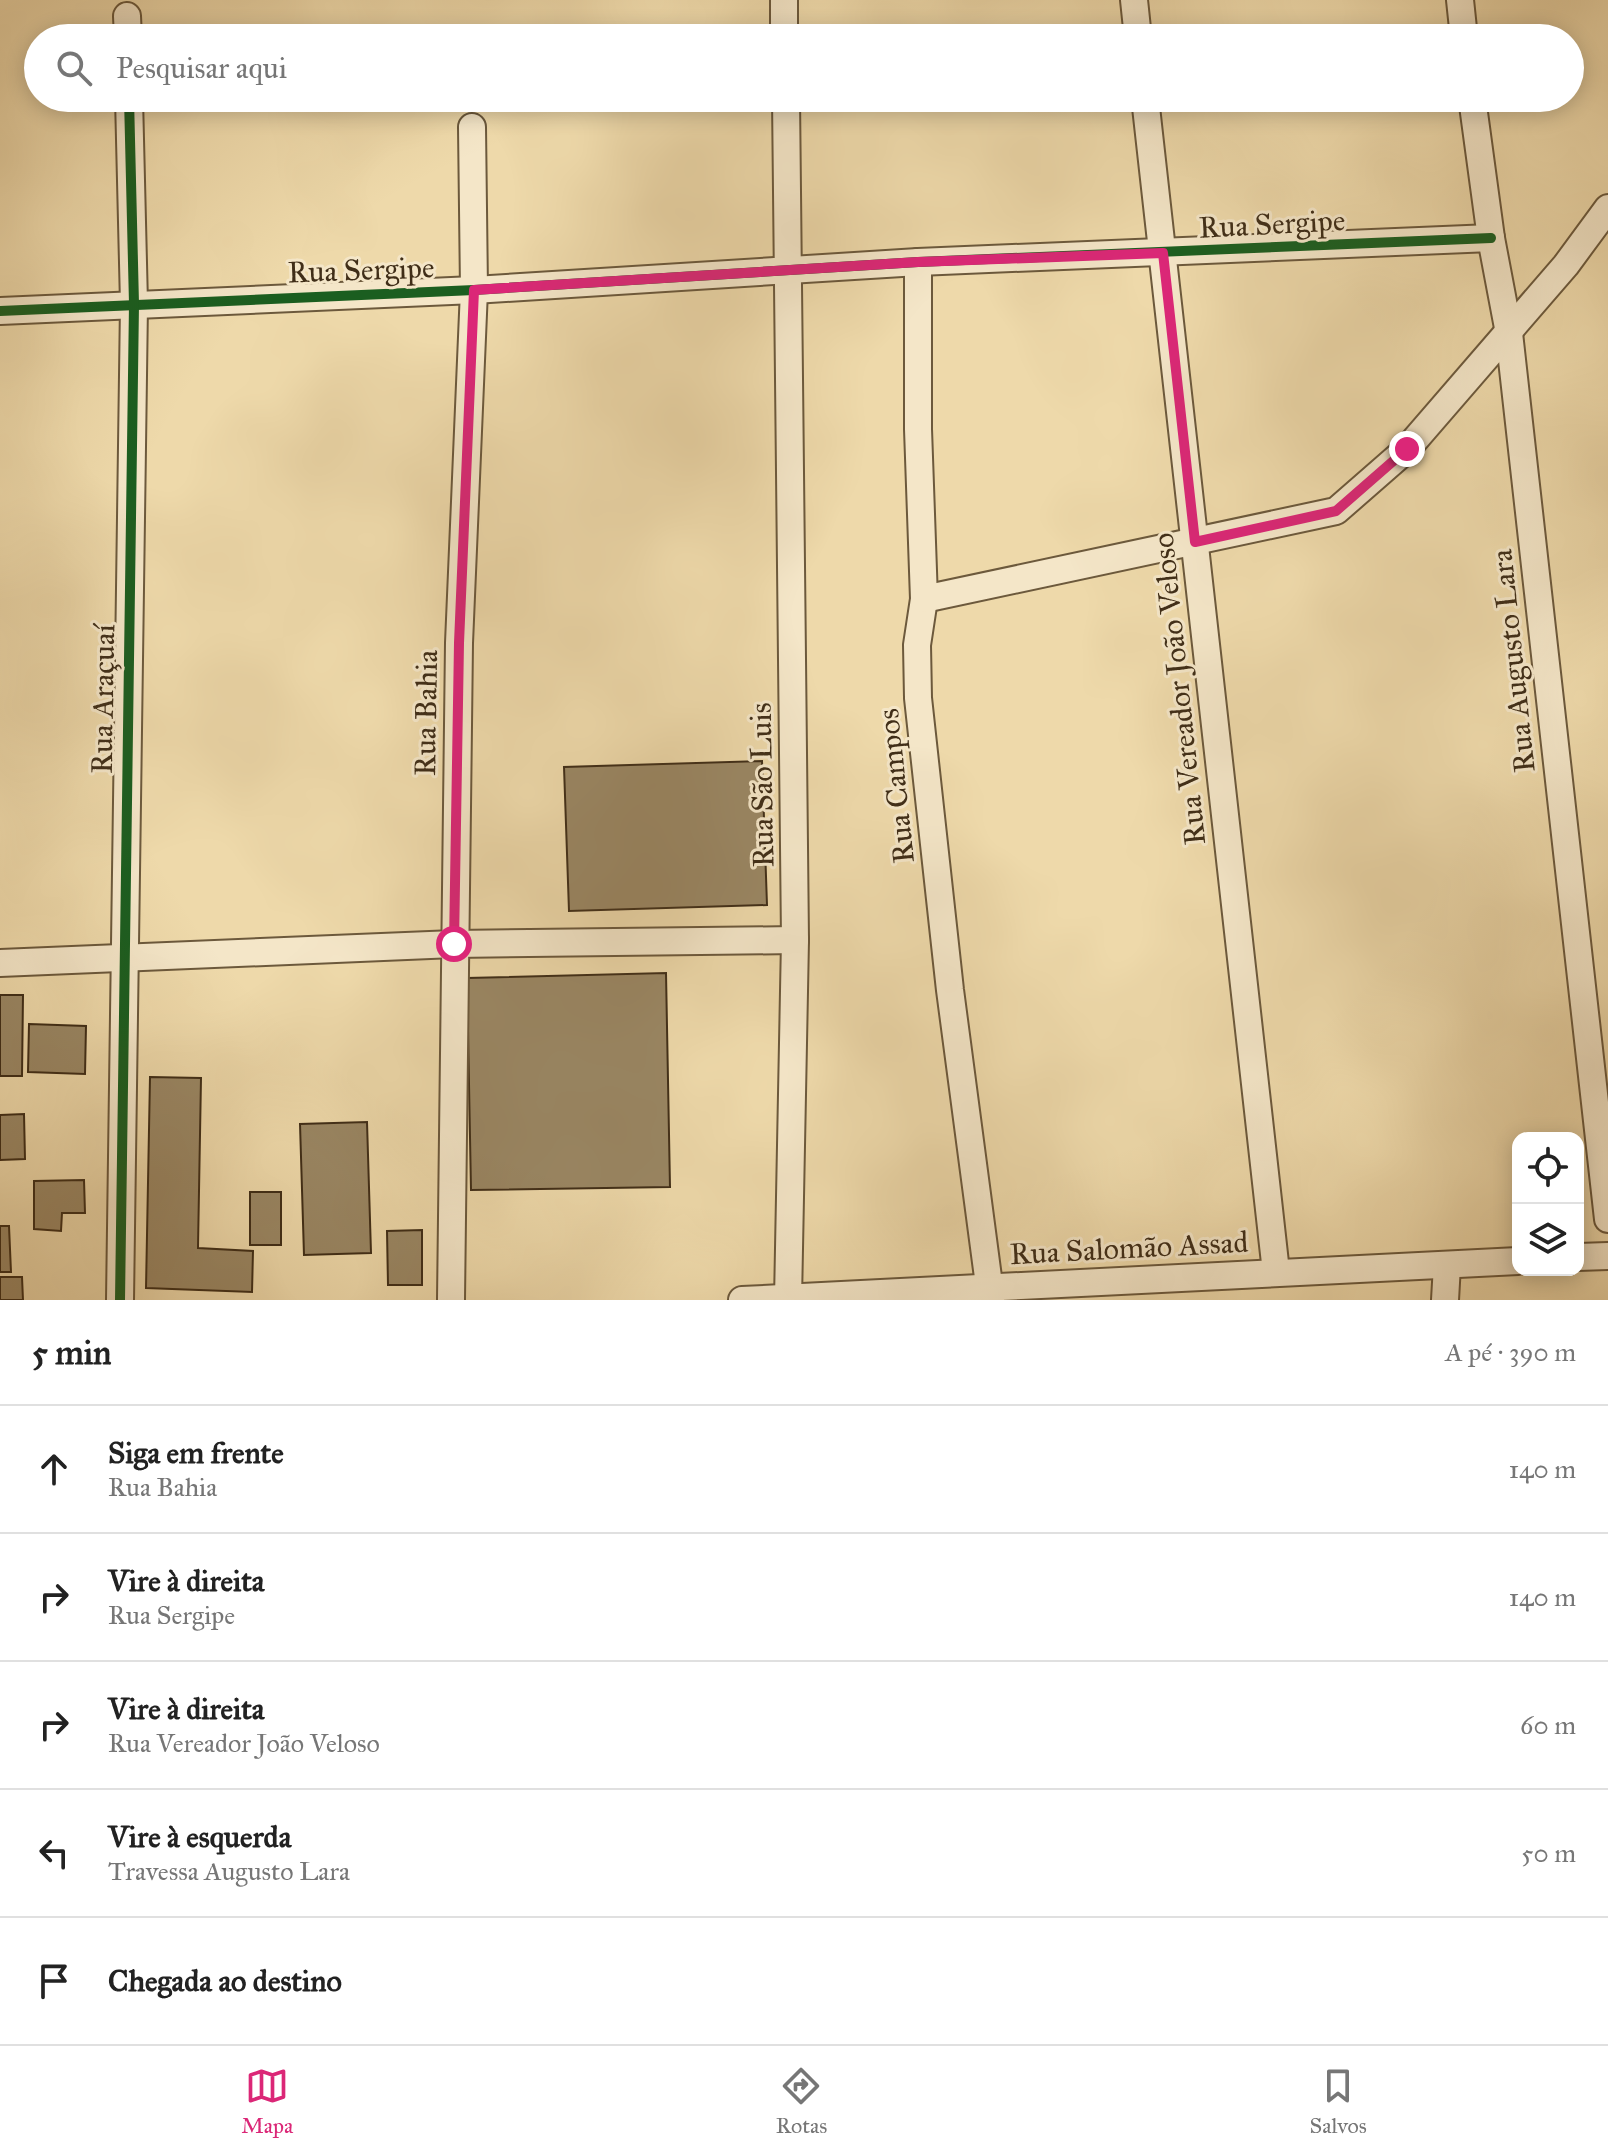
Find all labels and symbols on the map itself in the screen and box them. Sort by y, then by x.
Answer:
street label: Rua Sergipe [1198,202,1346,246]
street label: Rua Sergipe [287,249,435,291]
route end [1389,431,1425,467]
street label: Rua Vereador João Veloso [1145,531,1213,847]
street label: Rua Augusto Lara [1483,547,1543,774]
street label: Rua Araçuaí [84,622,122,774]
street label: Rua Bahia [407,649,445,776]
street label: Rua São Luis [743,702,781,868]
street label: Rua Campos [870,707,922,865]
route start [436,926,472,962]
street label: Rua Salomão Assad [1009,1224,1249,1272]

